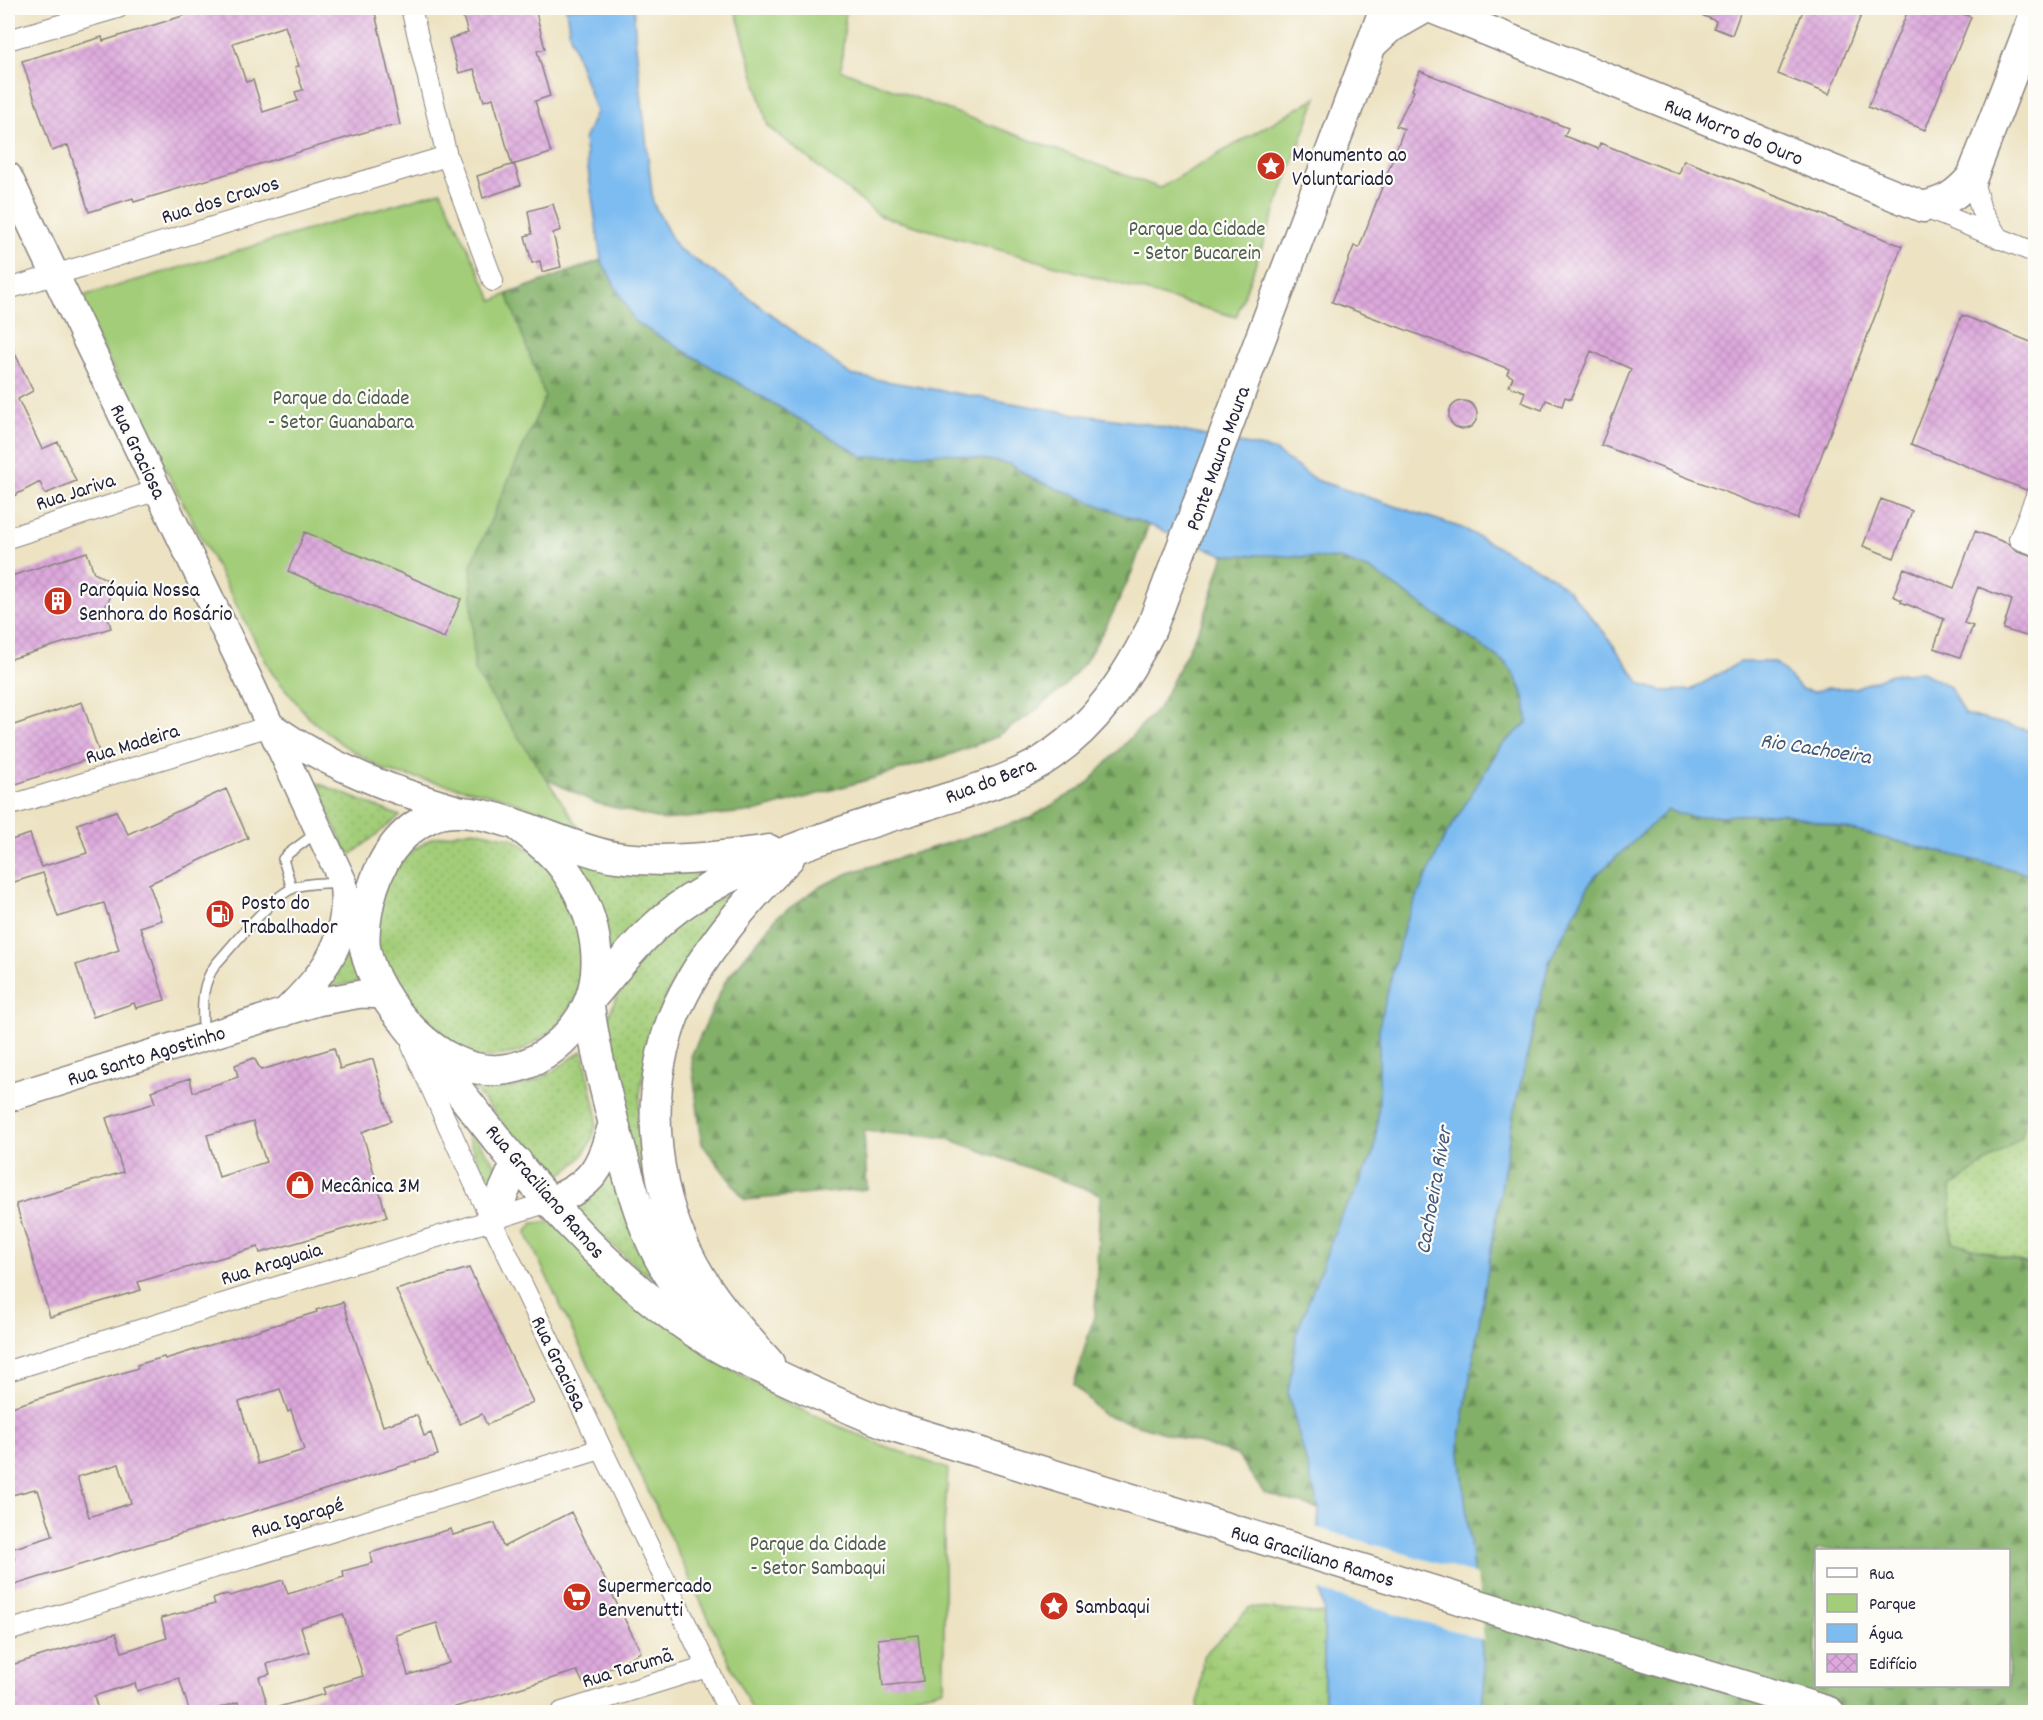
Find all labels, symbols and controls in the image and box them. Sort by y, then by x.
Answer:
street label: Rua Morro do Ouro [1659,92,1807,175]
place label: Monumento ao Voluntariado [1292,142,1407,196]
place icon: Monumento ao Voluntariado [1255,150,1287,182]
street label: Rua dos Cravos [158,170,283,234]
park label: Parque da Cidade - Setor Bucarein [1128,216,1266,270]
street label: Ponte Mauro Moura [1180,381,1260,536]
park label: Parque da Cidade - Setor Guanabara [268,385,415,439]
street label: Rua Graciosa [100,400,173,506]
street label: Rua Jariva [32,467,120,521]
place label: Paróquia Nossa Senhora do Rosário [79,577,233,631]
building icon: Paróquia Nossa Senhora do Rosário [42,585,74,617]
street label: Rua Madeira [82,717,185,774]
water label: Rio Cachoeira [1758,726,1875,775]
street label: Rua do Bera [941,751,1042,814]
place label: Posto do Trabalhador [241,890,338,944]
fuel station icon: Posto do Trabalhador [204,898,236,930]
street label: Rua Santo Agostinho [64,1020,230,1096]
street label: Rua Graciliano Ramos [477,1119,611,1267]
water label: Cachoeira River [1409,1122,1462,1257]
shop icon: Mecânica 3M [284,1169,316,1201]
place label: Mecânica 3M [321,1173,420,1203]
street label: Rua Araguaia [217,1236,327,1296]
street label: Rua Graciosa [521,1312,594,1418]
street label: Rua Igarapé [248,1492,348,1548]
street label: Rua Graciliano Ramos [1227,1519,1398,1597]
park label: Parque da Cidade - Setor Sambaqui [749,1531,887,1585]
legend [1815,1549,2010,1687]
text: Rua [1869,1563,1895,1588]
place label: Supermercado Benvenutti [598,1573,712,1627]
supermarket icon: Supermercado Benvenutti [561,1581,593,1613]
place icon: Sambaqui [1038,1590,1070,1622]
text: Parque [1869,1593,1916,1618]
place label: Sambaqui [1075,1594,1150,1624]
text: Água [1869,1623,1903,1648]
street label: Rua Tarumã [579,1642,678,1698]
text: Edifício [1869,1653,1917,1678]

